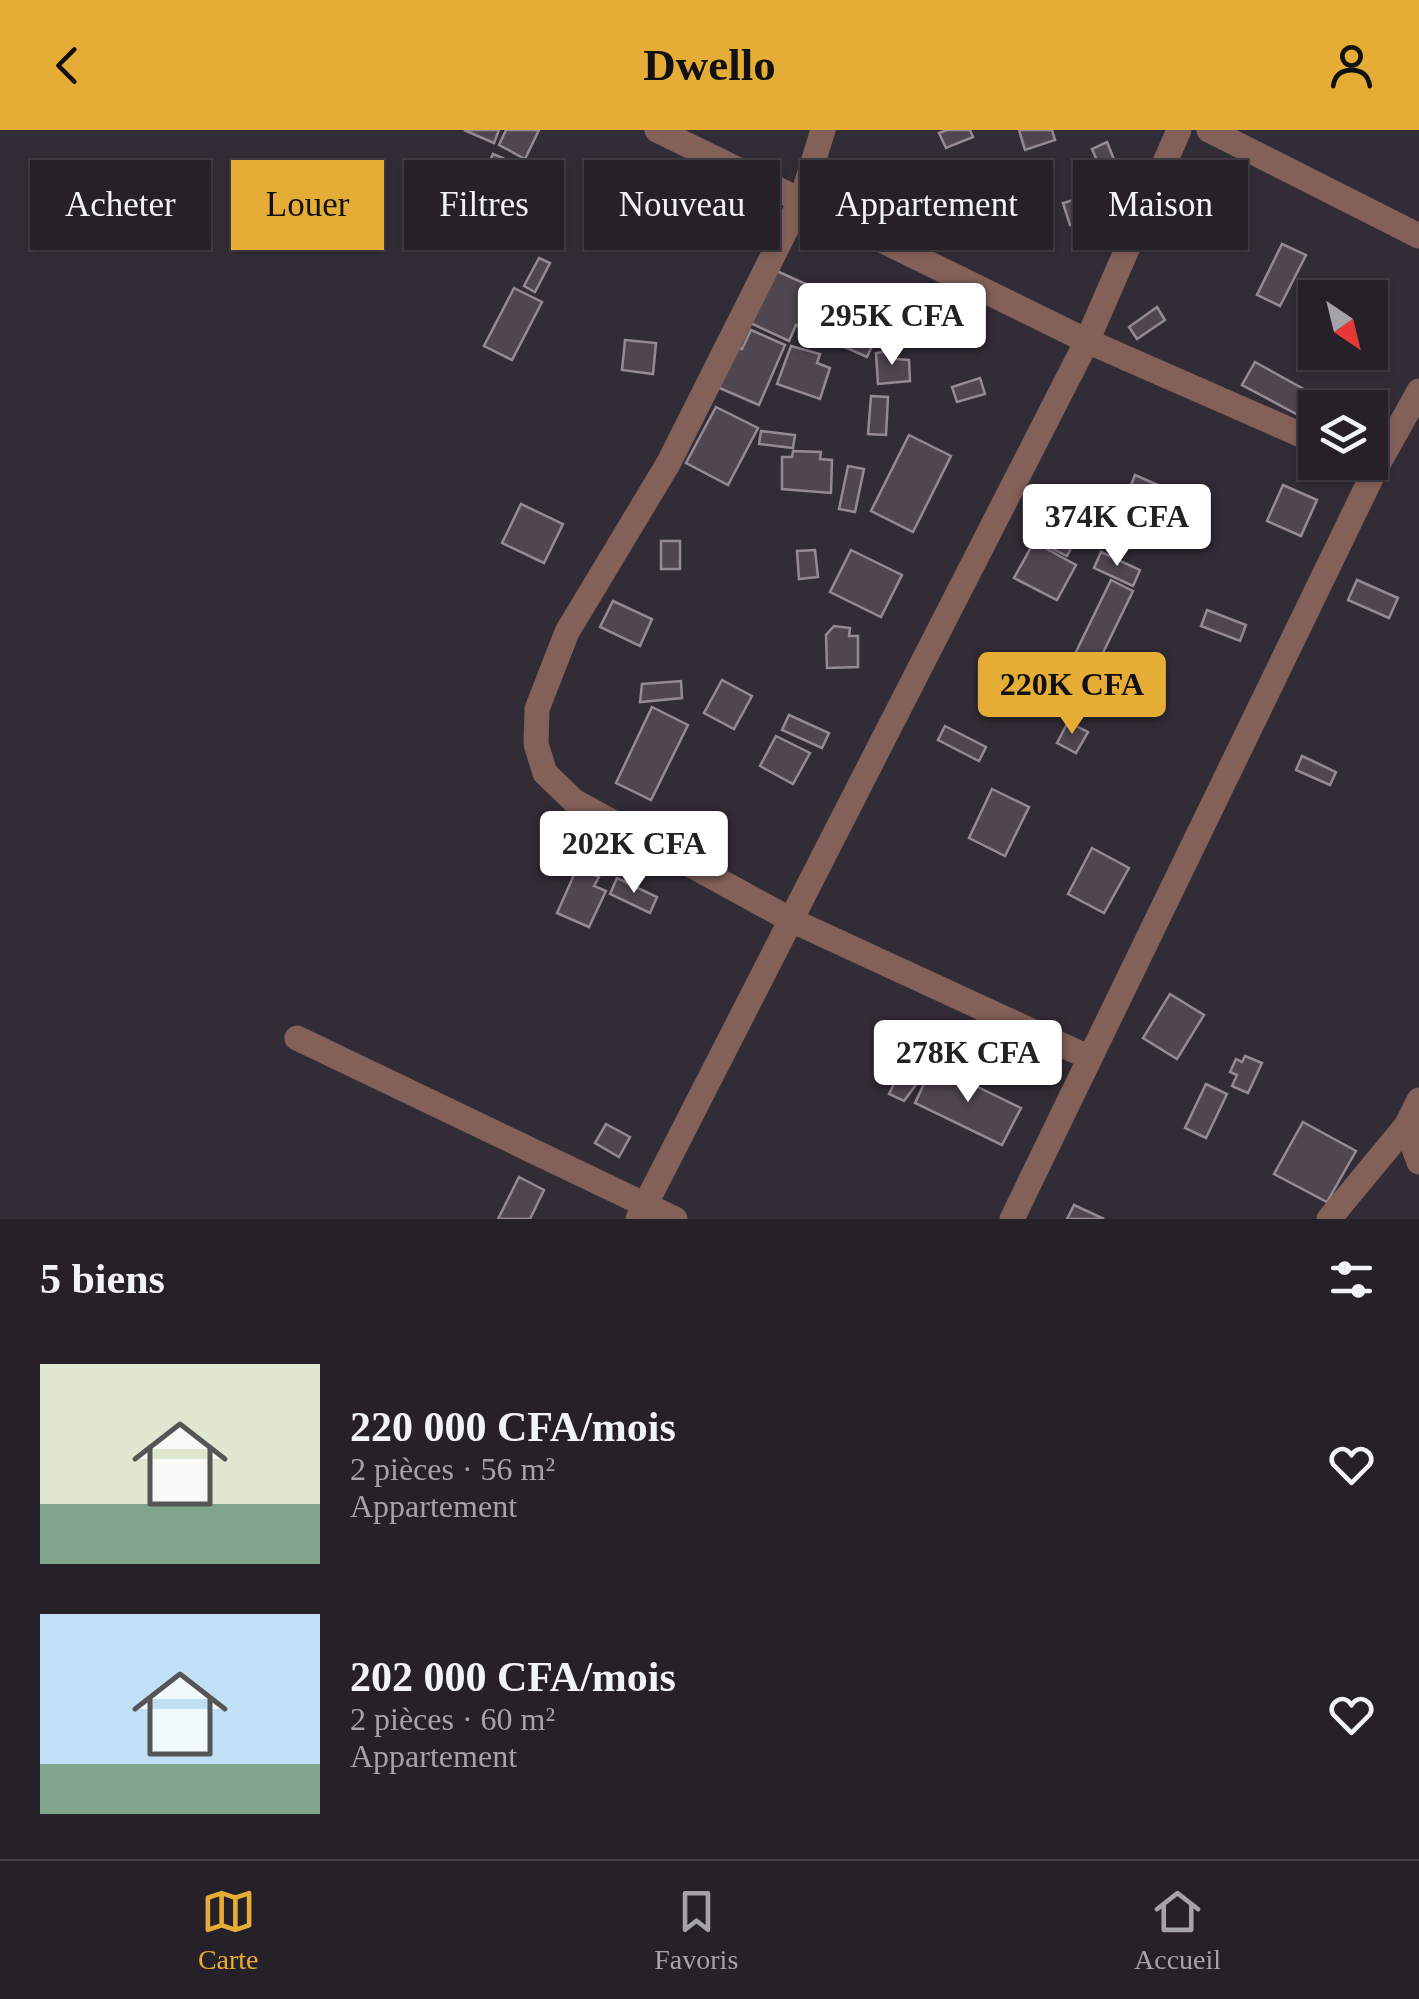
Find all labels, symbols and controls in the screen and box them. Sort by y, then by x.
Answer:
icon: back [40,38,95,93]
icon: person [1324,38,1379,93]
text: Dwello [643,40,776,90]
chip: Acheter [30,160,211,250]
chip: Louer [231,160,384,250]
chip: Filtres [404,160,564,250]
chip: Nouveau [584,160,780,250]
chip: Appartement [800,160,1053,250]
chip: Maison [1073,160,1248,250]
north arrow [1298,280,1388,370]
map controls [1298,280,1388,480]
pin: 295K CFA [789,283,995,368]
text: 295K CFA [820,297,964,333]
button: layers [1298,390,1388,480]
pin: 374K CFA [1014,484,1220,569]
text: 374K CFA [1045,498,1189,534]
pin: 220K CFA [969,652,1175,737]
text: 220K CFA [1000,666,1144,702]
pin: 202K CFA [531,811,737,896]
text: 202K CFA [562,825,706,861]
pin: 278K CFA [865,1020,1071,1105]
text: 278K CFA [896,1034,1040,1070]
icon: filters [1324,1252,1379,1307]
text: 5 biens [40,1256,165,1302]
icon: home [120,1404,240,1524]
text: 220 000 CFA/mois [350,1404,676,1450]
icon: heart [1324,1437,1379,1492]
text: 2 pièces · 56 m² [350,1451,555,1487]
text: Appartement [350,1488,517,1524]
icon: home [120,1654,240,1774]
text: 202 000 CFA/mois [350,1654,676,1700]
icon: heart [1324,1687,1379,1742]
text: 2 pièces · 60 m² [350,1701,555,1737]
text: Appartement [350,1738,517,1774]
tab: Carte [198,1884,259,1976]
tab: Favoris [654,1884,738,1976]
tab: Accueil [1134,1884,1221,1976]

